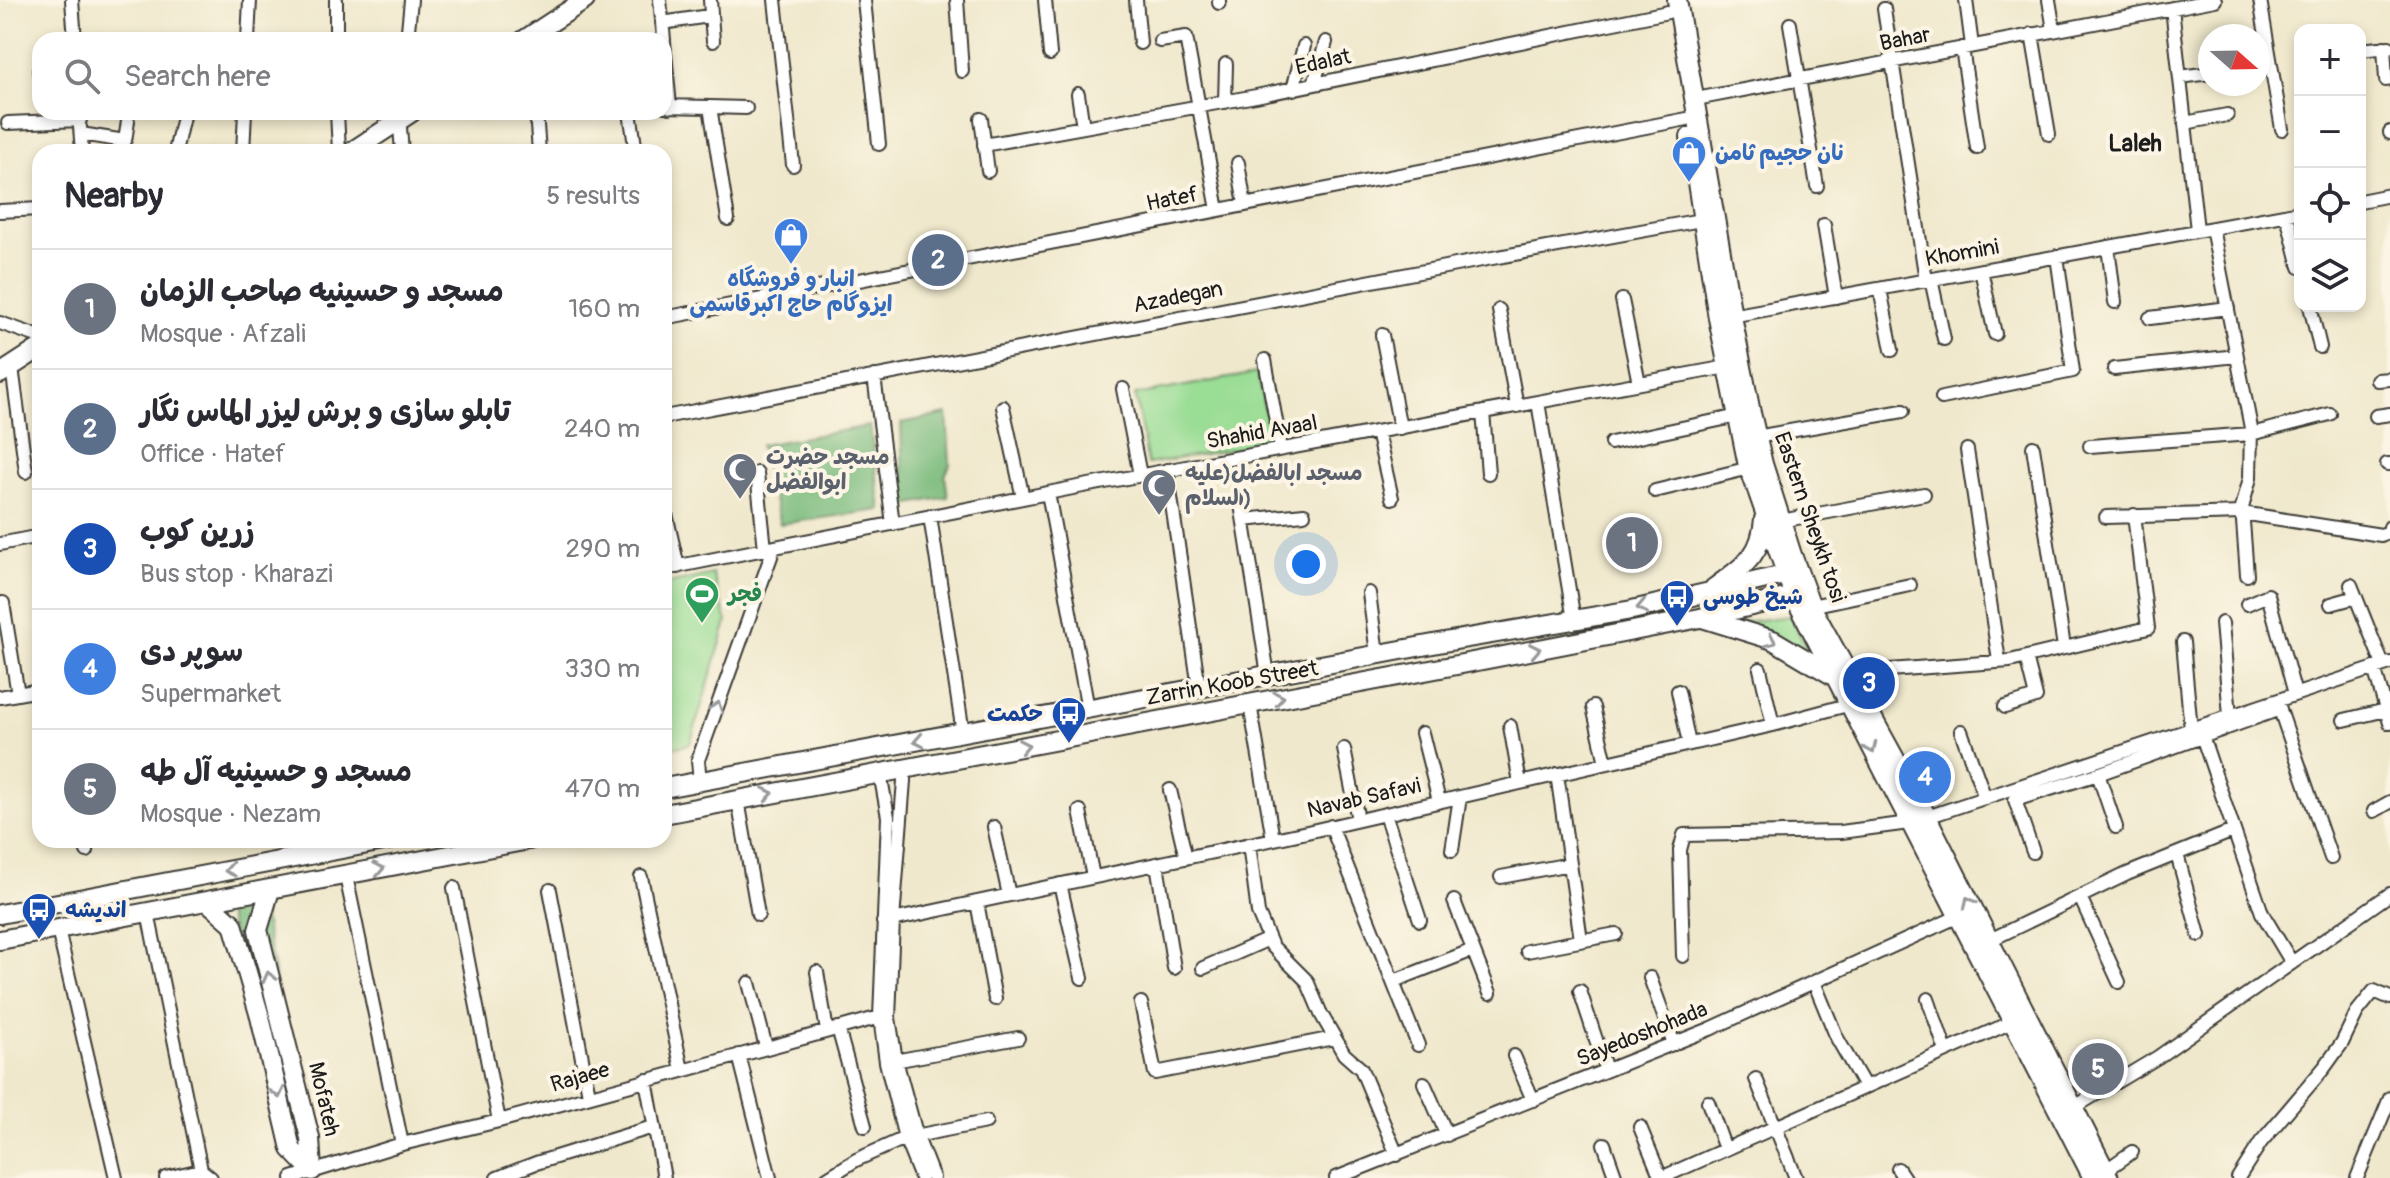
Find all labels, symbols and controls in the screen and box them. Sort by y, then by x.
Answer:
street label: Bahar [1877,20,1933,58]
north arrow [2198,24,2270,96]
map controls [2294,24,2366,312]
button: + [2294,24,2366,96]
search box [32,32,672,120]
street label: Edalat [1293,42,1353,82]
icon: search [60,54,104,98]
text: Search here [124,58,271,95]
button: − [2294,96,2366,168]
district label: Laleh [2108,129,2162,158]
shop icon: نان حجیم ثامن [1670,134,1708,184]
place label: نان حجیم ثامن [1715,139,1844,169]
button: locate [2294,168,2366,240]
text: Nearby [64,175,163,218]
text: 5 results [546,180,640,212]
street label: Hatef [1144,180,1200,218]
shop icon: انبار و فروشگاه ایزوگام حاج اکبرقاسمی [772,216,810,266]
pin: 2 [912,230,964,290]
street label: Khomini [1923,233,2001,273]
button: layers [2294,240,2366,312]
place label: انبار و فروشگاه ایزوگام حاج اکبرقاسمی [689,265,893,320]
text: مسجد و حسینیه صاحب الزمان [140,273,504,310]
street label: Azadegan [1131,275,1225,319]
text: 1 [85,293,95,325]
text: 160 m [568,293,640,325]
text: Mosque · Afzali [140,318,306,350]
text: تابلو سازی و برش لیزر الماس نگار [140,393,510,430]
street label: Shahid Avaal [1204,408,1320,456]
text: 2 [83,413,97,445]
text: 240 m [564,413,640,445]
street label: Eastern Sheykh tosi [1768,428,1852,606]
text: Office · Hatef [140,438,285,470]
place label: مسجد حضرت ابوالفضل [766,443,889,496]
mosque icon: مسجد حضرت ابوالفضل [721,451,759,501]
place label: مسجد ابالفضل(علیه السلام) [1185,459,1363,514]
mosque icon: مسجد ابالفضل(علیه السلام) [1140,467,1178,517]
text: زرین کوب [140,513,255,550]
pin: 1 [1606,513,1658,573]
text: 3 [83,533,97,565]
text: 290 m [566,533,640,565]
your location [1286,544,1326,584]
text: Bus stop · Kharazi [140,558,333,590]
sports icon: فجر [683,575,721,625]
bus stop icon: شیخ طوسی [1658,578,1696,628]
place label: فجر [726,580,762,608]
place label: شیخ طوسی [1703,583,1803,611]
one-way arrow [1635,598,1649,615]
one-way arrow [1763,631,1777,647]
text: سوپر دی [140,633,243,670]
one-way arrow [1528,642,1541,659]
text: 4 [82,653,98,685]
text: 330 m [564,653,640,685]
pin: 3 [1843,653,1895,713]
street label: Zarrin Koob Street [1144,654,1320,712]
text: Supermarket [140,678,281,710]
one-way arrow [1272,691,1286,708]
bus stop icon: حکمت [1050,695,1088,745]
place label: حکمت [987,700,1043,728]
one-way arrow [707,701,724,715]
one-way arrow [912,732,925,749]
one-way arrow [1017,738,1030,755]
one-way arrow [1861,739,1877,754]
pin: 4 [1899,747,1951,807]
text: مسجد و حسینیه آل طه [140,753,412,790]
street label: Navab Safavi [1304,771,1424,825]
text: 5 [83,773,97,805]
text: 470 m [565,773,640,805]
one-way arrow [761,786,774,803]
text: Mosque · Nezam [140,798,321,830]
one-way arrow [223,861,237,878]
one-way arrow [372,862,385,879]
bus stop icon: اندیشه [20,891,58,941]
place label: اندیشه [65,896,127,924]
one-way arrow [1963,896,1979,910]
one-way arrow [262,970,279,984]
street label: Sayedoshohada [1572,995,1712,1073]
pin: 5 [2072,1039,2124,1099]
street label: Rajaee [547,1055,613,1099]
street label: Mofateh [302,1059,346,1139]
one-way arrow [269,1086,286,1099]

